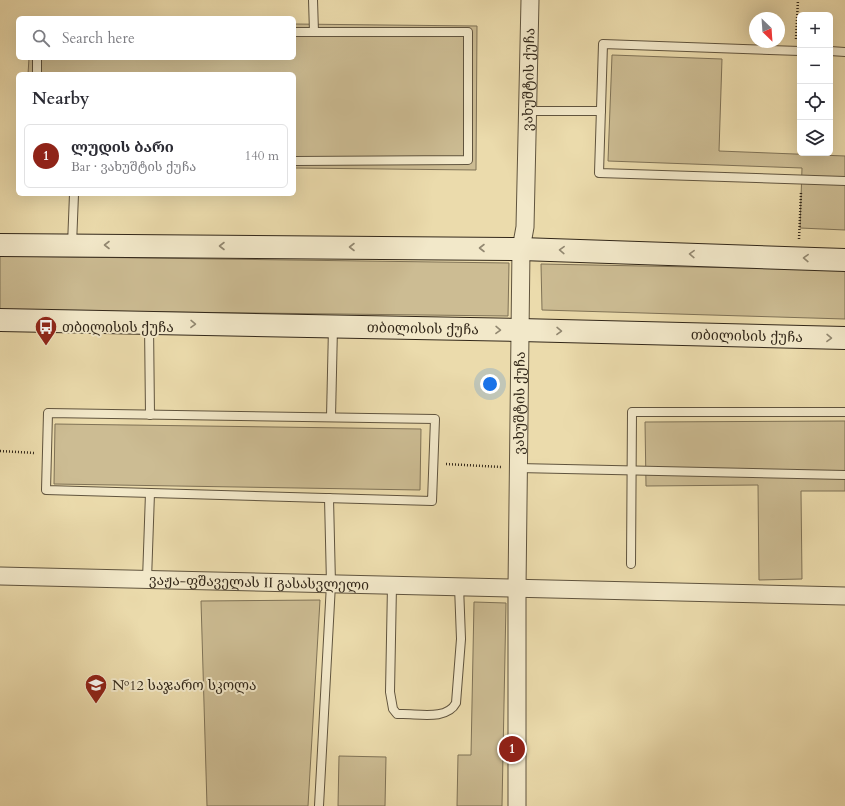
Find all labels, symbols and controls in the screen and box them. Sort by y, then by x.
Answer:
north arrow [749,12,785,48]
map controls [797,12,833,156]
button: + [797,12,833,48]
search box [16,16,296,60]
icon: search [30,27,52,49]
text: Search here [62,28,135,48]
street label: ვახუშტის ქუჩა [518,28,539,131]
button: − [797,48,833,84]
button: locate [797,84,833,120]
text: Nearby [32,87,89,110]
button: layers [797,120,833,156]
text: ლუდის ბარი [71,137,174,157]
text: 1 [43,147,49,165]
text: 140 m [245,147,279,165]
text: Bar · ვახუშტის ქუჩა [71,158,196,176]
one-way arrow [104,241,110,249]
one-way arrow [219,242,225,250]
one-way arrow [349,243,355,251]
one-way arrow [479,244,485,252]
one-way arrow [559,246,565,254]
one-way arrow [689,250,695,258]
one-way arrow [803,254,809,262]
bus stop icon: თბილისის ქუჩა [33,314,59,347]
place label: თბილისის ქუჩა [62,318,174,337]
street label: თბილისის ქუჩა [367,318,479,339]
one-way arrow [190,320,196,328]
one-way arrow [495,325,501,334]
street label: თბილისის ქუჩა [691,325,803,346]
one-way arrow [556,327,562,335]
one-way arrow [826,334,832,342]
street label: ვახუშტის ქუჩა [509,351,529,455]
your location [480,374,500,394]
street label: ვაჟა-ფშაველას II გასასვლელი [149,570,369,594]
school or university icon: №12 საჯარო სკოლა [83,672,109,705]
place label: №12 საჯარო სკოლა [112,676,257,695]
pin: 1 [499,734,525,764]

